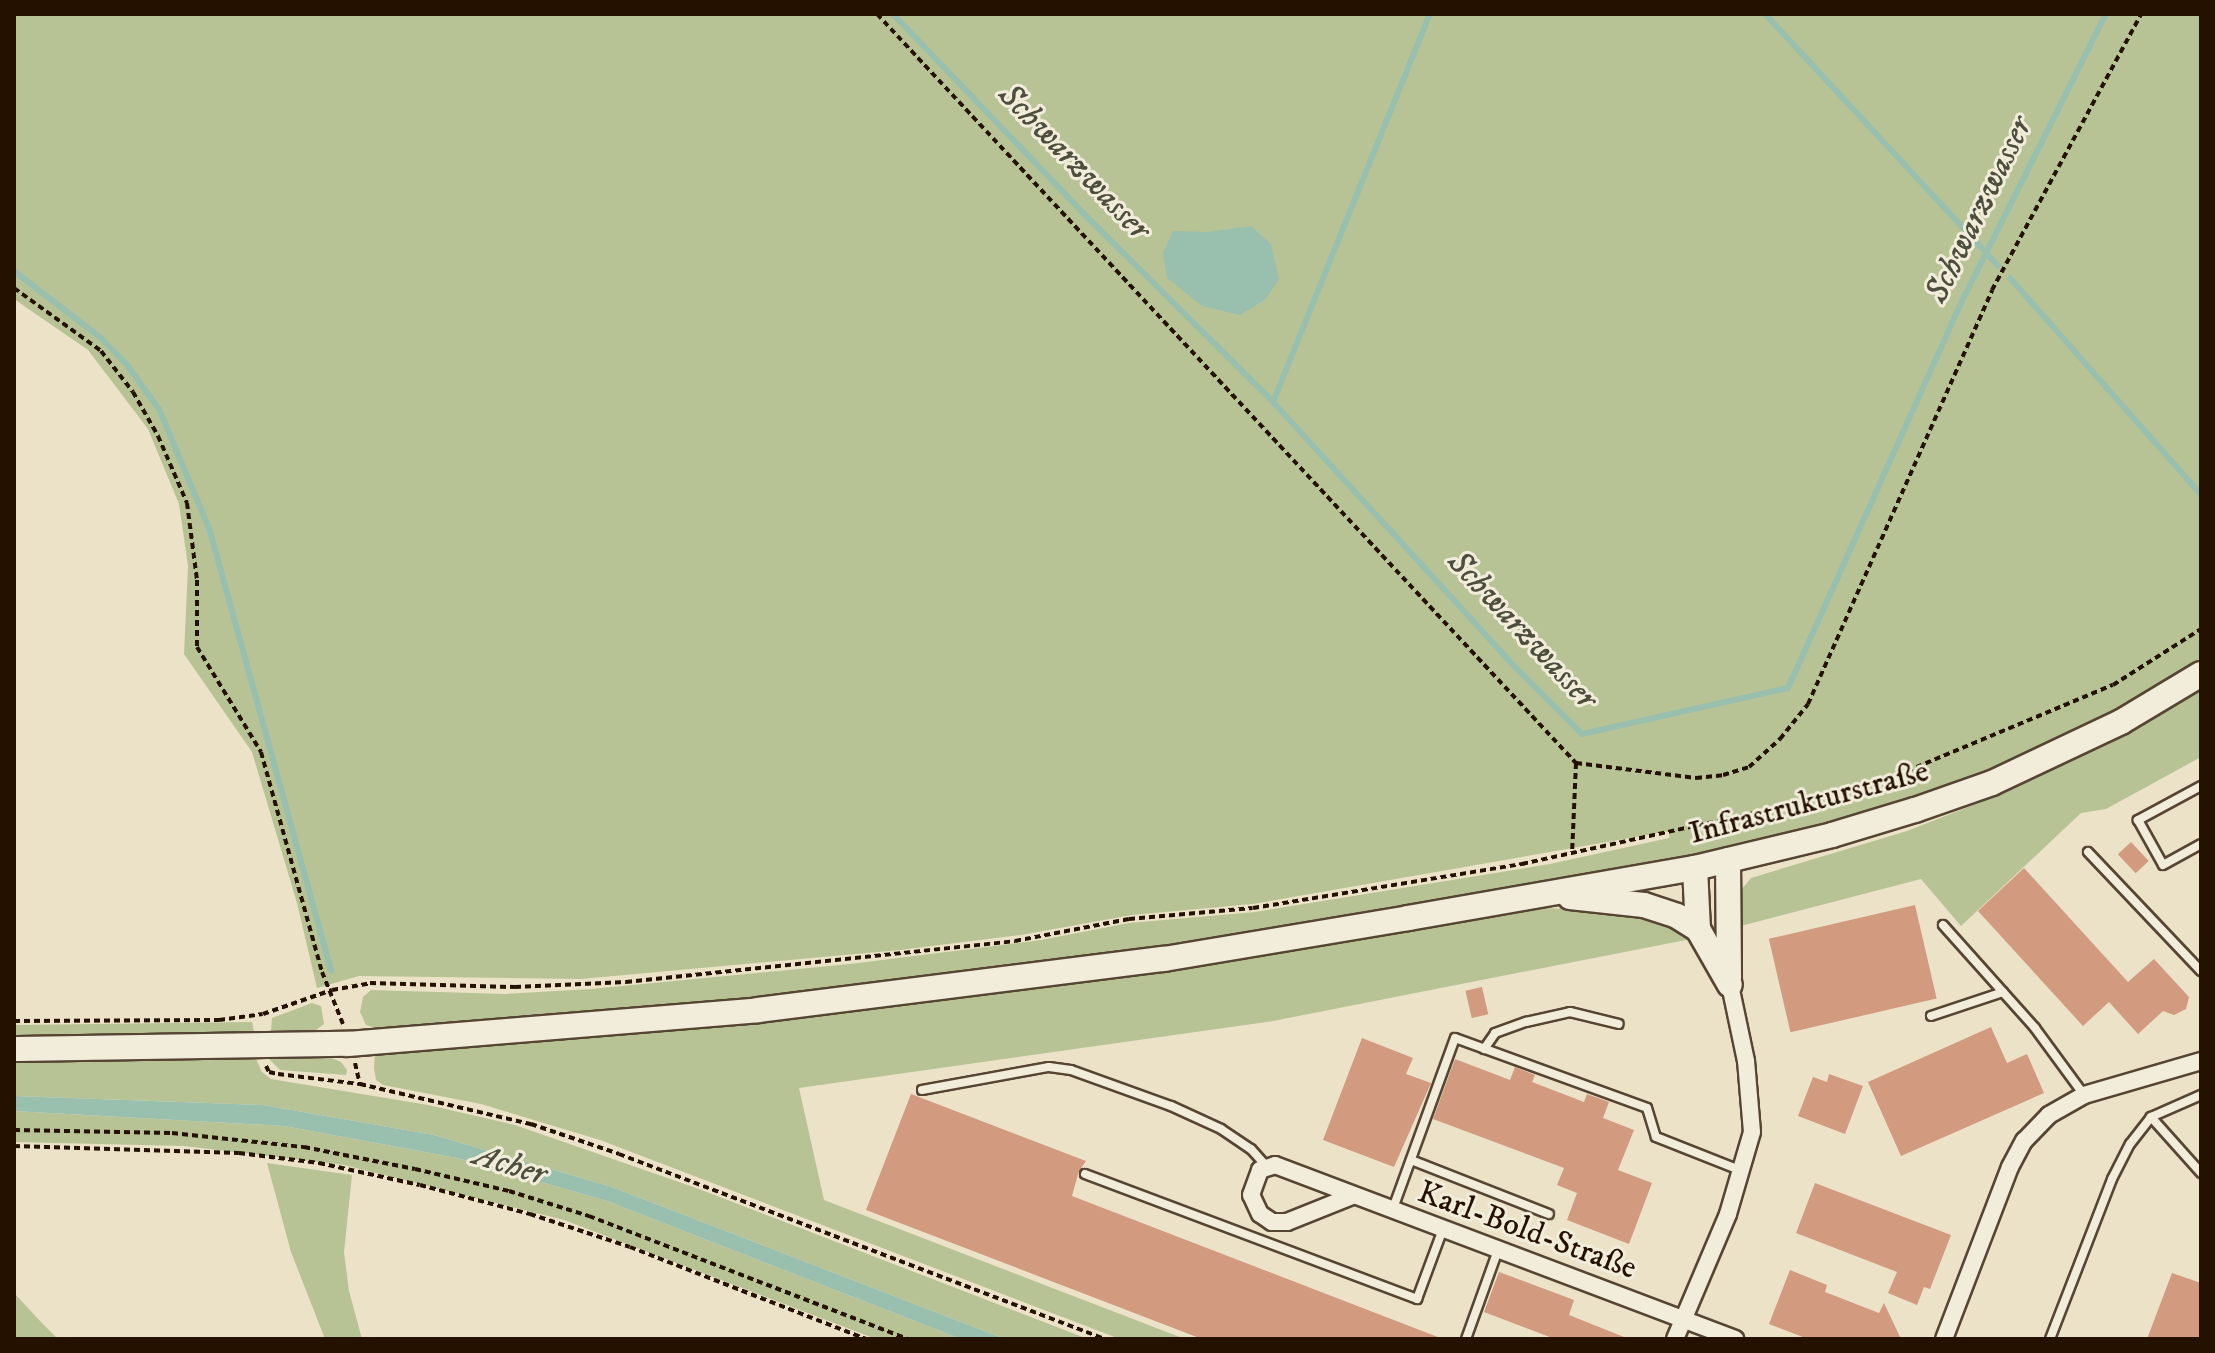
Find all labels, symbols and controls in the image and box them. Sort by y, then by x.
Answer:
water label: Schwarzwasser [989,75,1159,249]
water label: Schwarzwasser [1916,110,2042,310]
water label: Schwarzwasser [1438,542,1606,718]
street label: Infrastrukturstraße [1685,753,1933,853]
water label: Acher [469,1135,551,1195]
street label: Karl-Bold-Straße [1412,1174,1642,1288]

